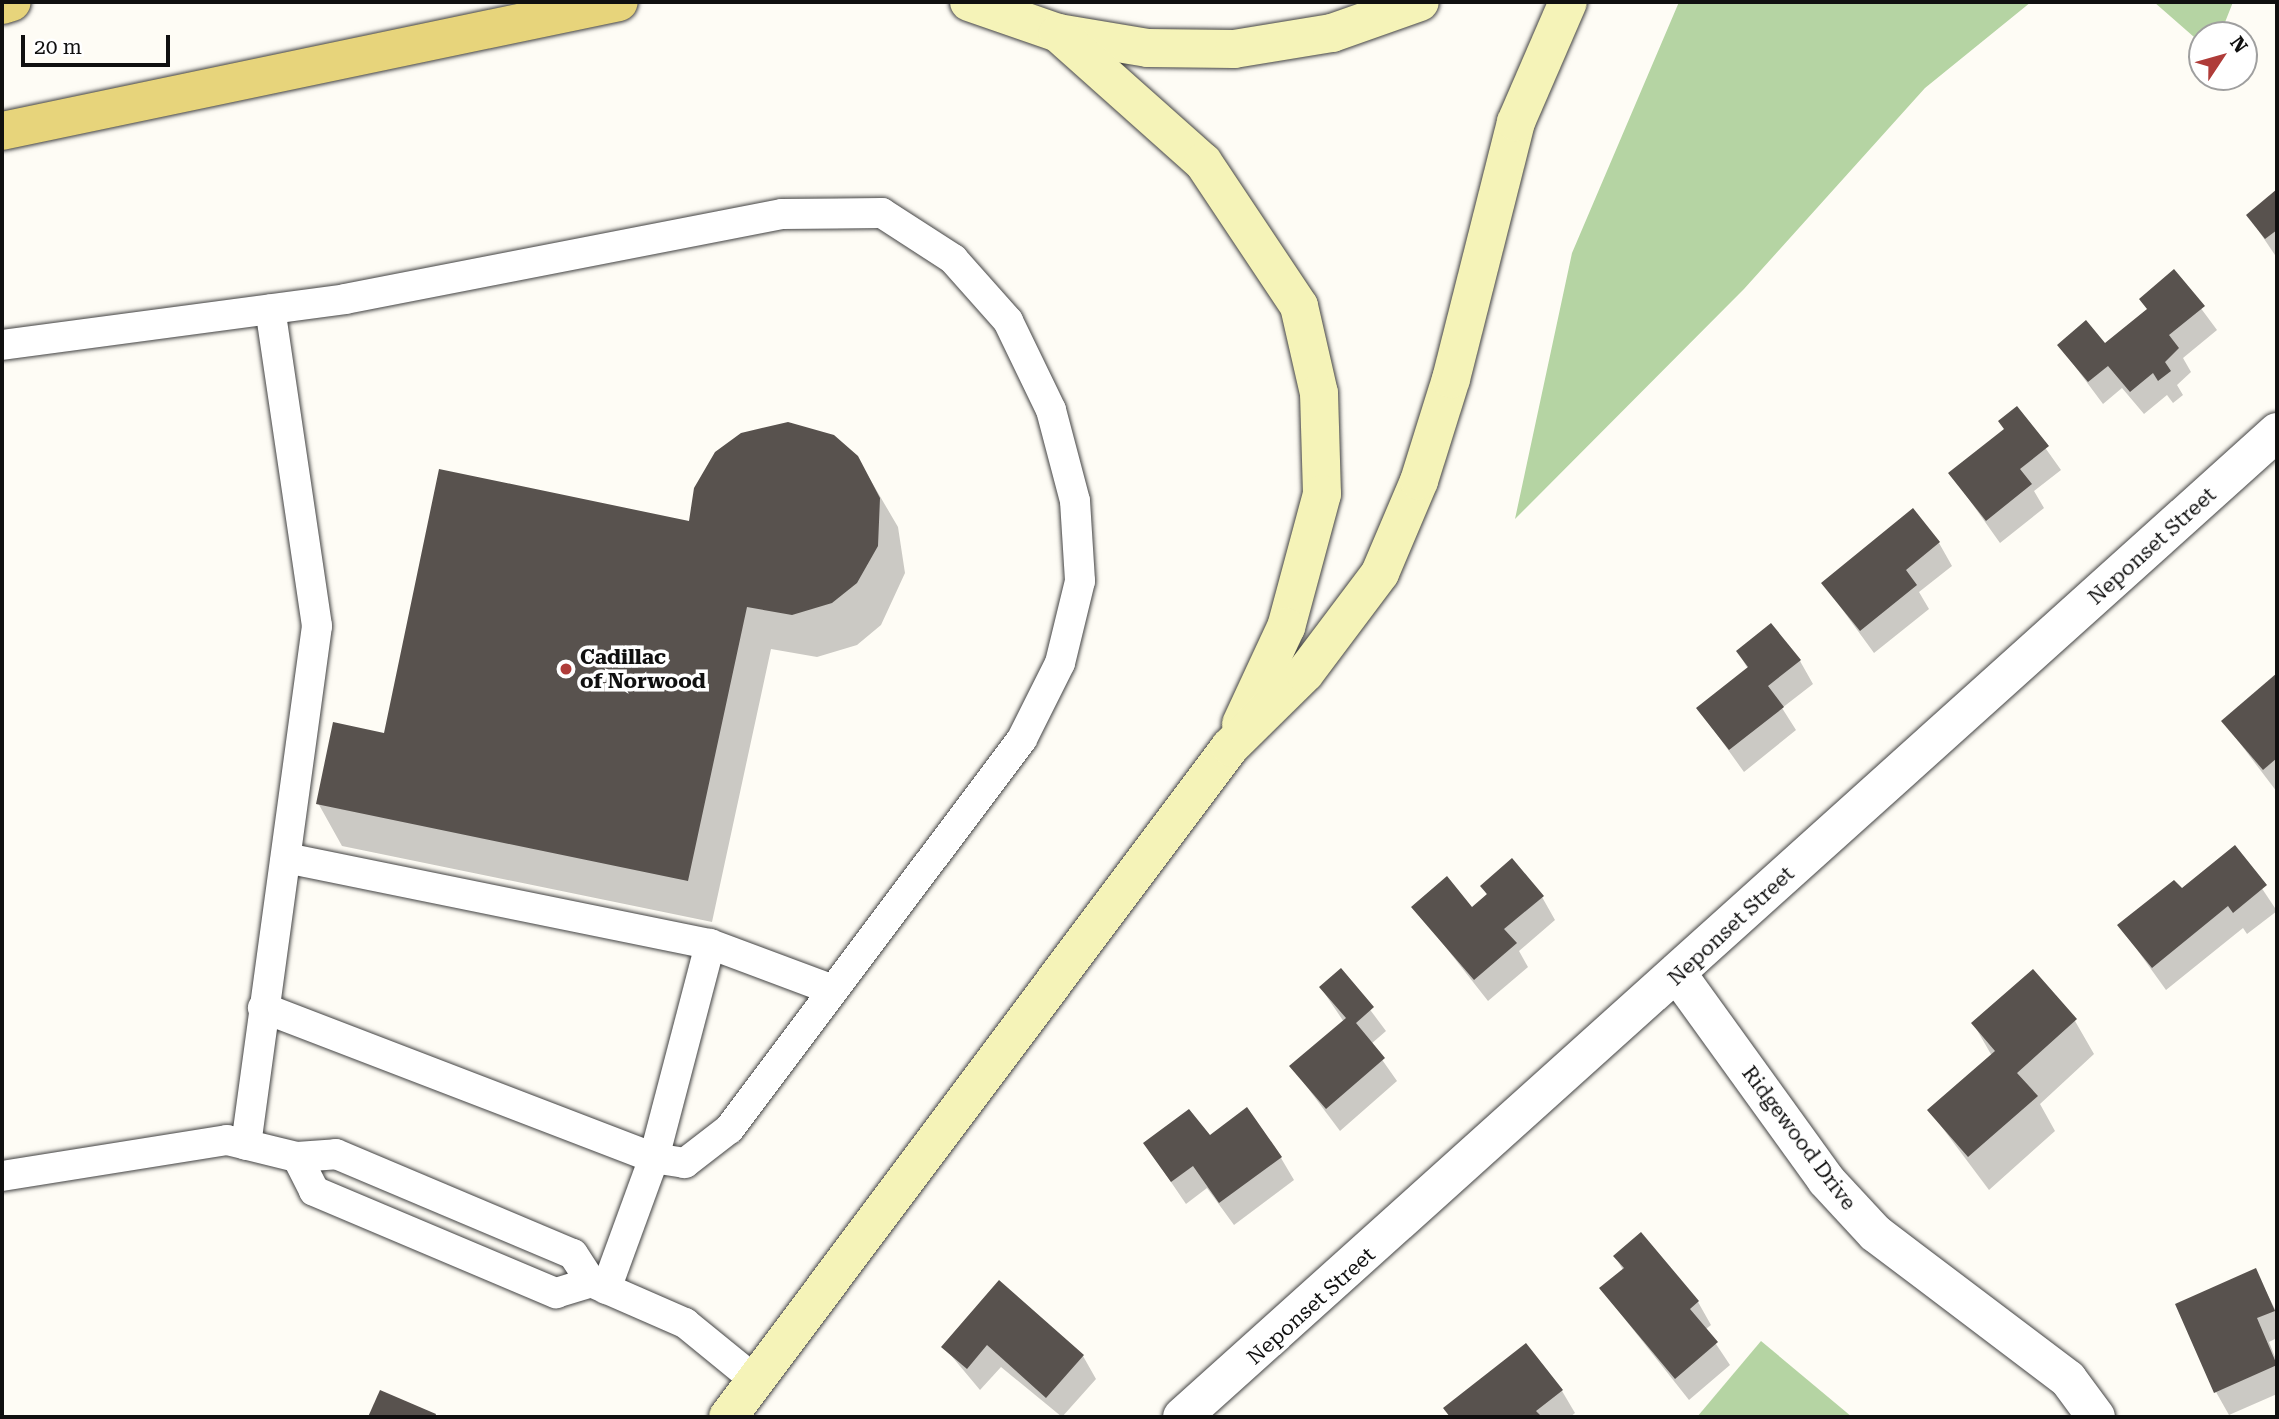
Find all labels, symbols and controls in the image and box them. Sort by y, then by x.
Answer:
scale bar [24,21,173,65]
north arrow [2188,21,2258,91]
text: N [2225,32,2252,57]
text: 20 m [34,35,82,59]
street label: Neponset Street [2083,482,2221,610]
place label: Cadillac of Norwood [580,644,706,694]
marker: Cadillac of Norwood [558,661,574,677]
street label: Neponset Street [1663,861,1799,991]
street label: Ridgewood Drive [1737,1061,1861,1215]
street label: Neponset Street [1242,1242,1380,1370]

